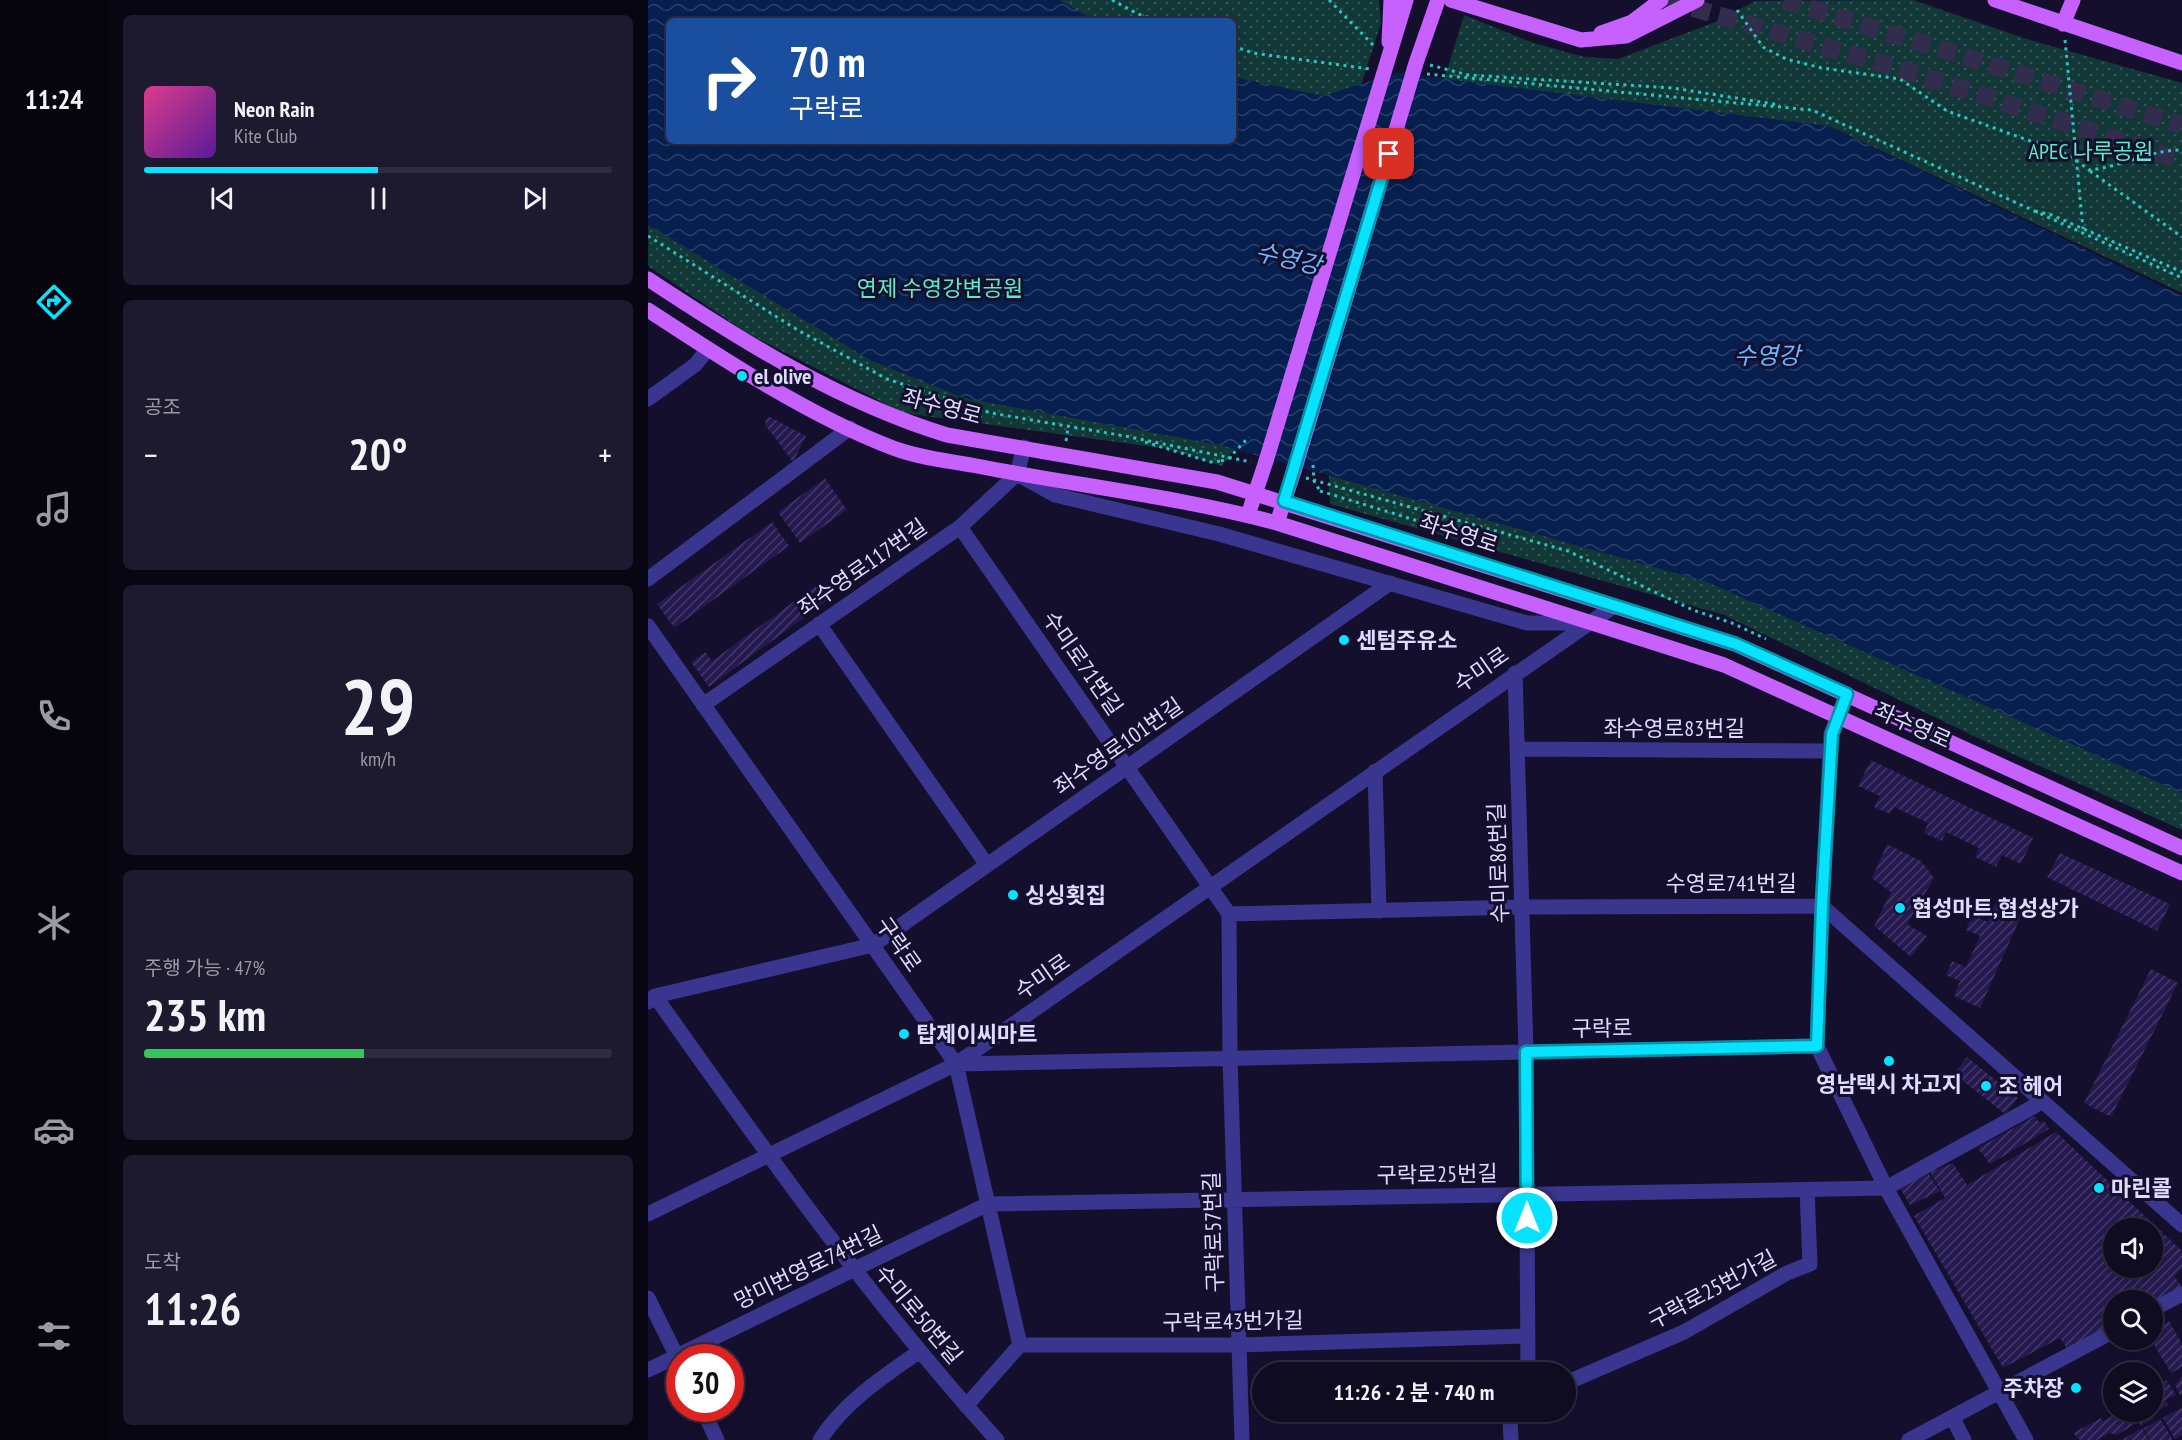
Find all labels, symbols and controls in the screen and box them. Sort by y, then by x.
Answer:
text: 70 m [789,34,866,89]
icon: right [690,42,768,120]
text: 11:24 [25,82,83,116]
text: 구락로 [789,91,864,125]
text: Neon Rain [234,95,314,123]
text: Kite Club [234,123,297,149]
pin [1363,128,1414,179]
icon: arrive [1372,137,1405,170]
park label: APEC 나루공원 [2029,137,2153,165]
icon: previous [206,182,239,215]
icon: pause [362,182,395,215]
icon: next [518,182,551,215]
water label: 수영강 [1252,236,1327,282]
park label: 연제 수영강변공원 [857,274,1023,302]
icon: directions [33,281,75,323]
water label: 수영강 [1734,340,1803,371]
place label: el olive [754,362,811,390]
marker: el olive [735,369,749,383]
street label: 좌수영로 [899,382,985,430]
text: 공조 [144,394,181,420]
text: 20° [348,424,408,482]
text: − [144,433,158,476]
text: + [598,433,612,476]
icon: music [33,488,75,530]
street label: 좌수영로 [1416,507,1502,559]
street label: 좌수영로117번길 [792,512,932,622]
street label: 수미로71번길 [1037,605,1129,721]
place label: 센텀주유소 [1356,626,1457,654]
marker: 센텀주유소 [1337,633,1351,647]
street label: 수미로 [1448,640,1514,698]
text: 29 [341,656,415,757]
street label: 좌수영로101번길 [1048,691,1188,801]
icon: phone [33,695,75,737]
street label: 좌수영로 [1870,696,1956,754]
street label: 좌수영로83번길 [1603,714,1745,742]
text: km/h [360,746,396,772]
street label: 수미로86번길 [1482,802,1514,924]
street label: 수영로741번길 [1666,869,1796,897]
place label: 싱싱횟집 [1025,881,1106,909]
marker: 싱싱횟집 [1006,888,1020,902]
place label: 협성마트,협성상가 [1912,894,2079,922]
marker: 협성마트,협성상가 [1893,901,1907,915]
icon: climate [33,902,75,944]
street label: 구락로 [870,911,928,977]
street label: 수미로 [1009,947,1075,1005]
text: 주행 가능 · 47% [144,955,265,981]
text: 235 km [144,985,266,1043]
street label: 구락로 [1571,1013,1633,1043]
place label: 탑제이씨마트 [916,1020,1037,1048]
marker: 탑제이씨마트 [897,1027,911,1041]
marker: 영남택시 차고지 [1882,1054,1896,1068]
place label: 영남택시 차고지 [1816,1070,1962,1098]
place label: 조 헤어 [1998,1072,2063,1100]
marker: 조 헤어 [1979,1079,1993,1093]
icon: car [33,1109,75,1151]
street label: 구락로25번길 [1376,1159,1498,1189]
street label: 구락로57번길 [1197,1171,1229,1293]
place label: 마린콜 [2111,1174,2172,1202]
marker: 마린콜 [2092,1181,2106,1195]
position arrow [1495,1186,1559,1250]
map controls [2103,1218,2163,1422]
button: sound [2103,1218,2163,1278]
street label: 망미번영로74번길 [729,1219,887,1315]
street label: 구락로25번가길 [1643,1243,1781,1335]
text: 도착 [144,1249,181,1275]
street label: 수미로50번길 [869,1259,969,1369]
text: 11:26 [144,1279,241,1337]
button: search [2103,1290,2163,1350]
street label: 구락로43번가길 [1162,1306,1304,1336]
icon: filters [33,1315,75,1357]
speed limit sign: 30 [666,1344,744,1422]
button: layers [2103,1362,2163,1422]
place label: 주차장 [2003,1374,2064,1402]
text: 11:26 · 2 분 · 740 m [1334,1378,1494,1406]
marker: 주차장 [2069,1381,2083,1395]

